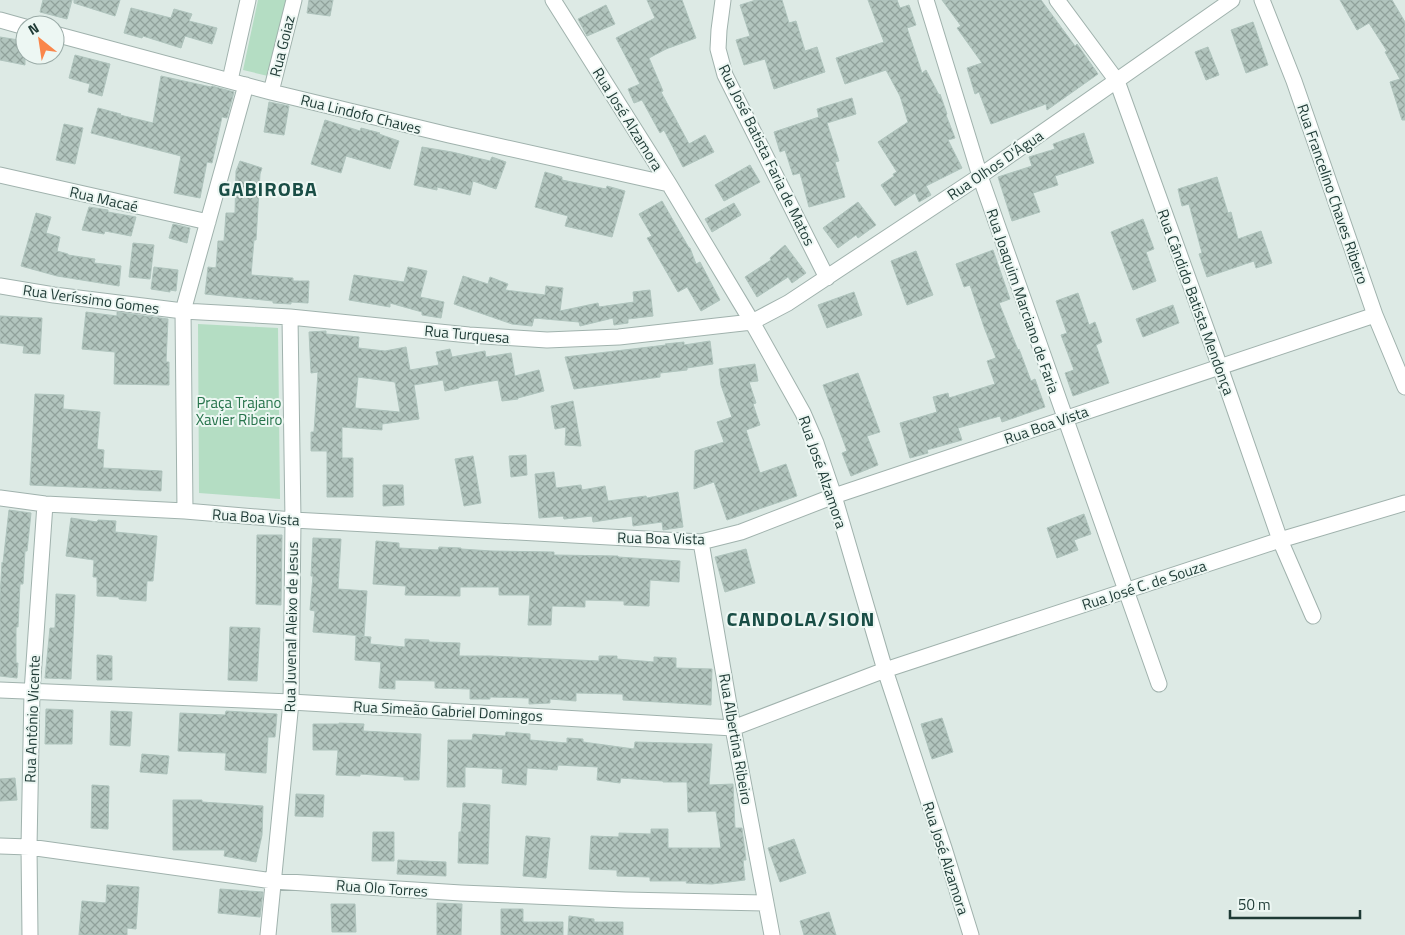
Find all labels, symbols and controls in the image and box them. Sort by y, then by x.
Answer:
street label: Rua Goiaz [263,13,301,79]
north arrow [15,15,65,65]
text: N [24,17,43,40]
street label: Rua José Batista Faria de Matos [713,60,821,250]
street label: Rua José Alzamora [587,63,669,176]
street label: Rua Lindofo Chaves [298,88,424,140]
street label: Rua Francelino Chaves Ribeiro [1291,101,1375,287]
street label: Rua Olhos D'Água [942,124,1048,206]
district label: GABIROBA [218,173,318,204]
street label: Rua Macaé [67,180,141,218]
street label: Rua Joaquim Marciano de Faria [981,205,1066,397]
street label: Rua Cândido Batista Mendonça [1152,206,1241,399]
street label: Rua Veríssimo Gomes [21,278,161,320]
street label: Rua Turquesa [423,319,511,349]
park label: Praça Trajano Xavier Ribeiro [196,391,282,431]
street label: Rua Boa Vista [1001,400,1092,450]
street label: Rua José Alzamora [793,413,853,532]
street label: Rua Boa Vista [211,502,301,532]
street label: Rua Boa Vista [617,526,706,550]
street label: Rua Juvenal Aleixo de Jesus [278,541,304,713]
street label: Rua José C. de Souza [1079,554,1210,616]
district label: CANDOLA/SION [727,603,875,634]
street label: Rua Antônio Vicente [18,655,46,783]
street label: Rua Albertina Ribeiro [713,672,759,806]
street label: Rua Simeão Gabriel Domingos [353,695,543,727]
street label: Rua José Alzamora [917,798,975,918]
street label: Rua Olo Torres [335,873,429,903]
scale bar [1230,888,1360,920]
text: 50 m [1238,893,1271,916]

